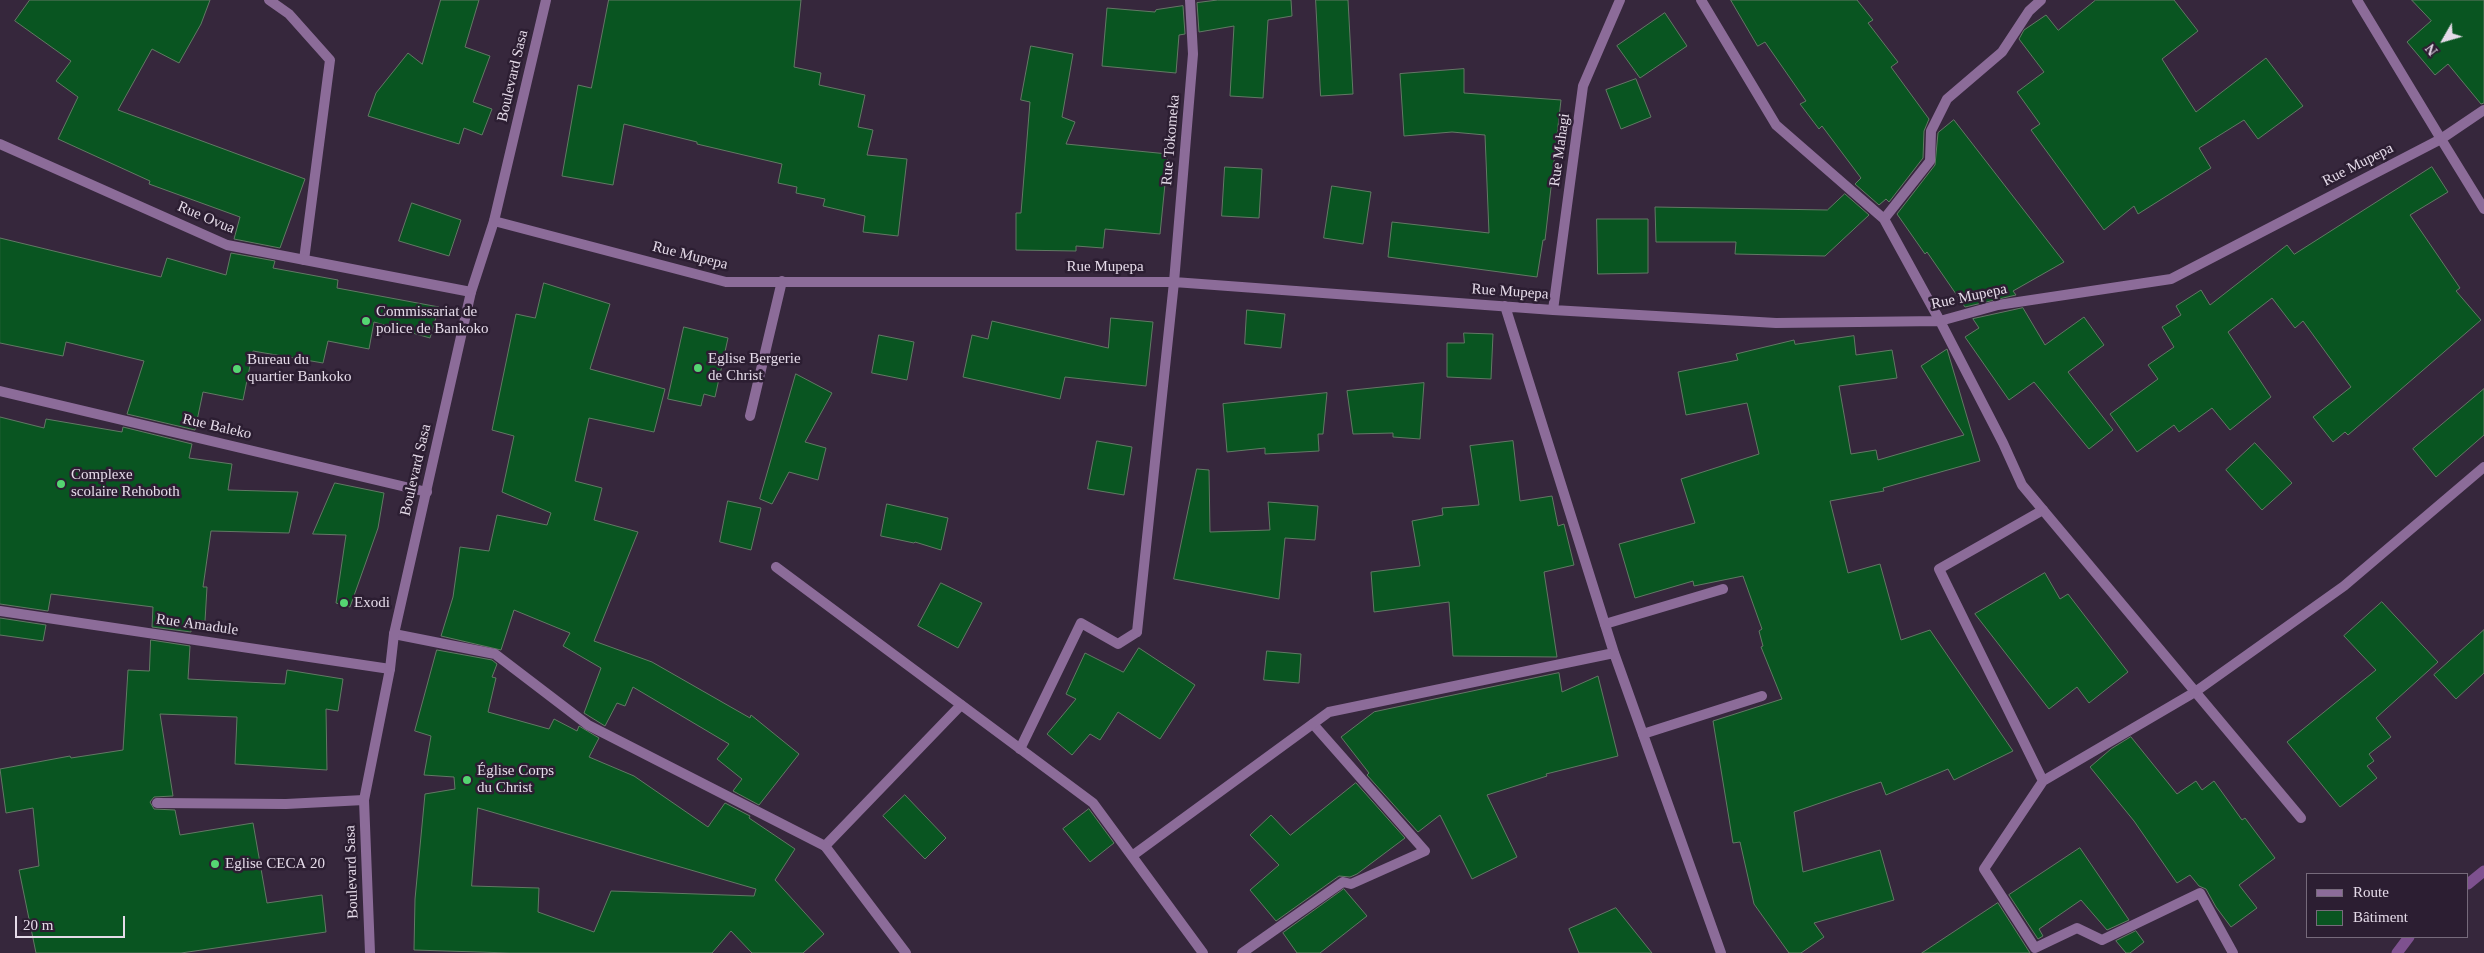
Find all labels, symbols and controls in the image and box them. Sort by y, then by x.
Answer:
north arrow [2419,15,2469,65]
street label: Boulevard Sasa [494,28,532,124]
text: N [2423,41,2441,58]
street label: Rue Tokomeka [1158,94,1184,186]
street label: Rue Mahagi [1546,112,1574,188]
street label: Rue Mupepa [2320,139,2396,191]
street label: Rue Ovua [175,198,237,238]
street label: Rue Mupepa [650,238,730,274]
street label: Rue Mupepa [1066,258,1144,276]
street label: Rue Mupepa [1471,280,1549,304]
street label: Rue Mupepa [1929,280,2009,314]
place label: Commissariat de police de Bankoko [376,303,488,338]
marker: Commissariat de police de Bankoko [360,315,372,327]
place label: Eglise Bergerie de Christ [708,350,801,385]
place label: Bureau du quartier Bankoko [247,351,352,386]
marker: Eglise Bergerie de Christ [692,362,704,374]
marker: Bureau du quartier Bankoko [231,363,243,375]
street label: Rue Baleko [181,410,253,444]
street label: Boulevard Sasa [397,422,435,518]
place label: Complexe scolaire Rehoboth [71,466,180,501]
marker: Complexe scolaire Rehoboth [55,478,67,490]
place label: Exodi [354,594,390,612]
marker: Exodi [338,597,350,609]
street label: Rue Amadule [155,610,239,640]
place label: Église Corps du Christ [477,762,554,797]
marker: Église Corps du Christ [461,774,473,786]
street label: Boulevard Sasa [341,825,363,919]
place label: Eglise CECA 20 [225,855,325,873]
marker: Eglise CECA 20 [209,858,221,870]
legend [2306,873,2469,938]
text: Route [2353,884,2389,900]
scale bar [18,906,128,938]
text: Bâtiment [2353,909,2408,925]
text: 20 m [23,917,53,933]

